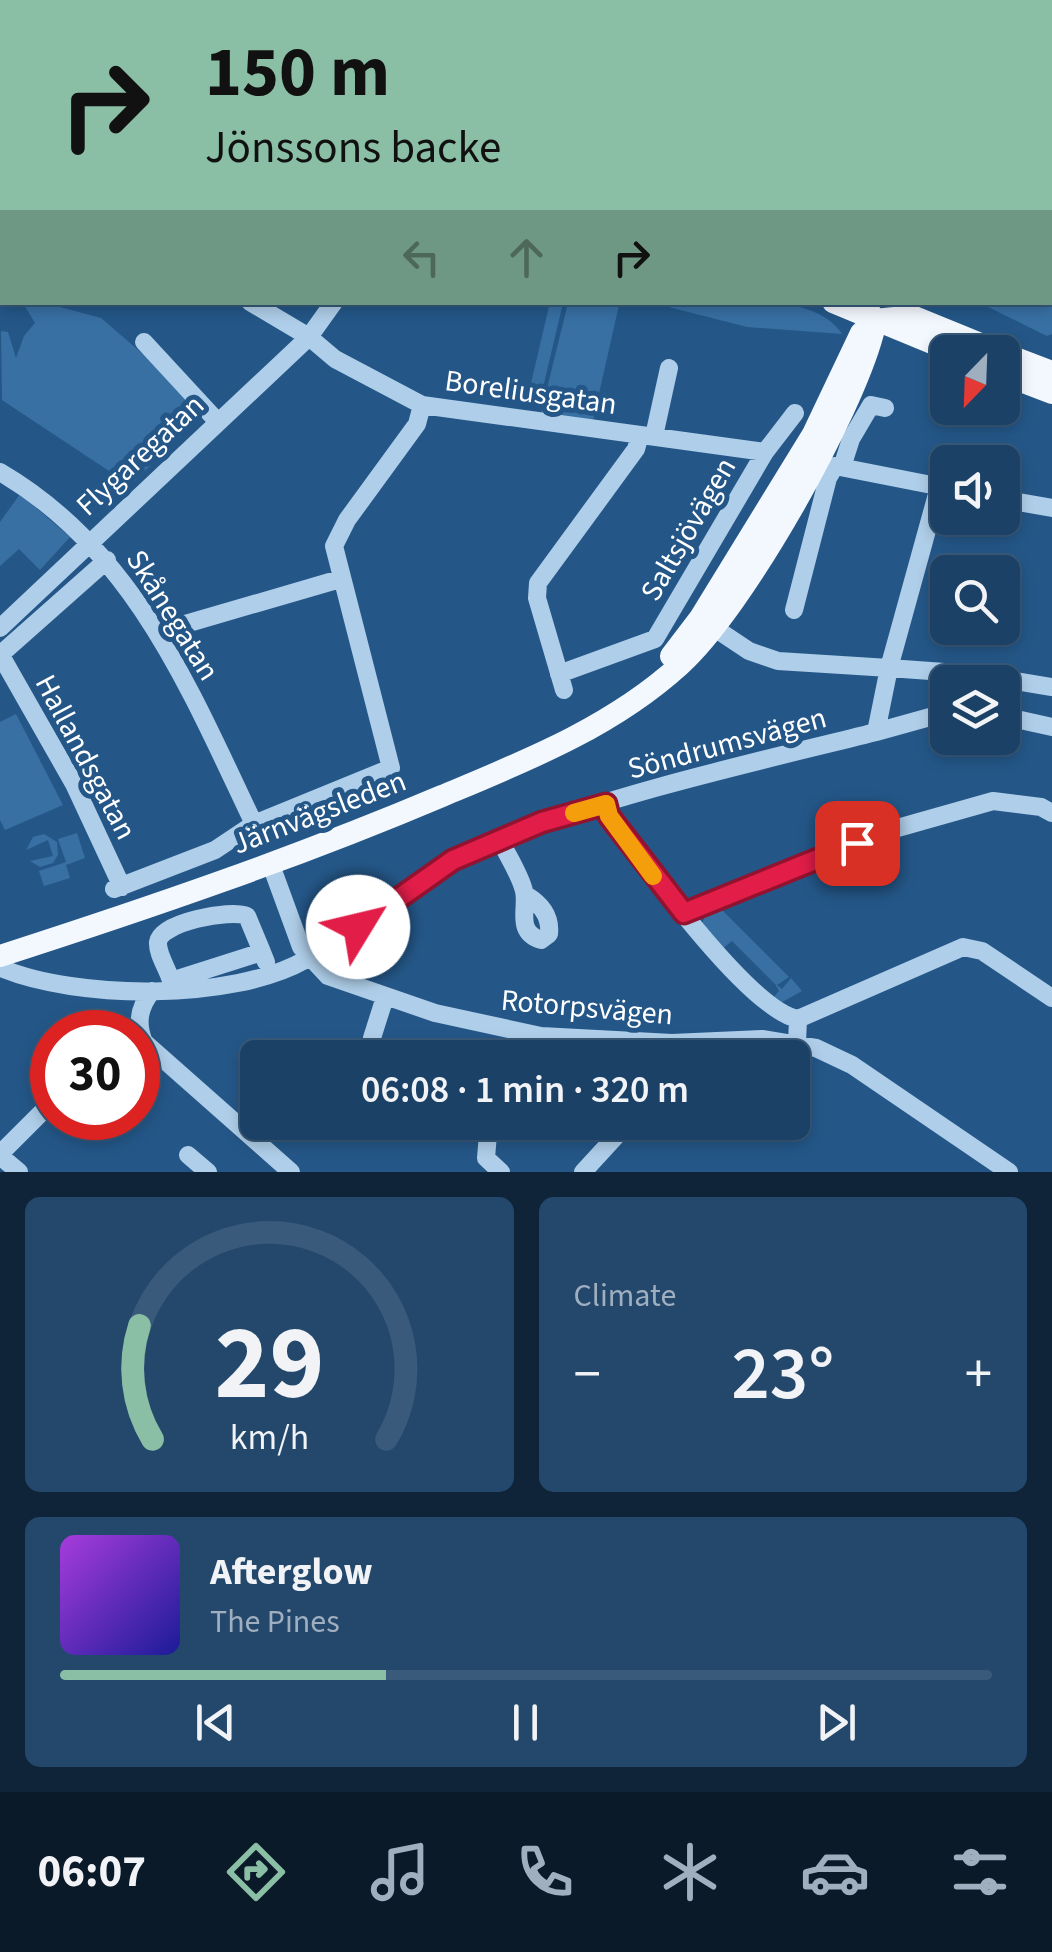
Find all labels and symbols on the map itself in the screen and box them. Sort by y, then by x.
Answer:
north arrow [930,335,1020,425]
street label: Boreliusgatan [442,359,620,426]
street label: Flygaregatan [67,385,214,526]
street label: Saltsjövägen [630,450,747,609]
street label: Skånegatan [115,542,230,689]
street label: Hallandsgatan [24,667,147,847]
street label: Söndrumsvägen [623,696,831,791]
street label: Järnvägsleden [226,760,412,865]
pin [815,801,900,886]
position arrow [306,875,410,979]
street label: Rotorpsvägen [499,979,675,1036]
speed limit sign: 30 [30,1010,160,1140]

